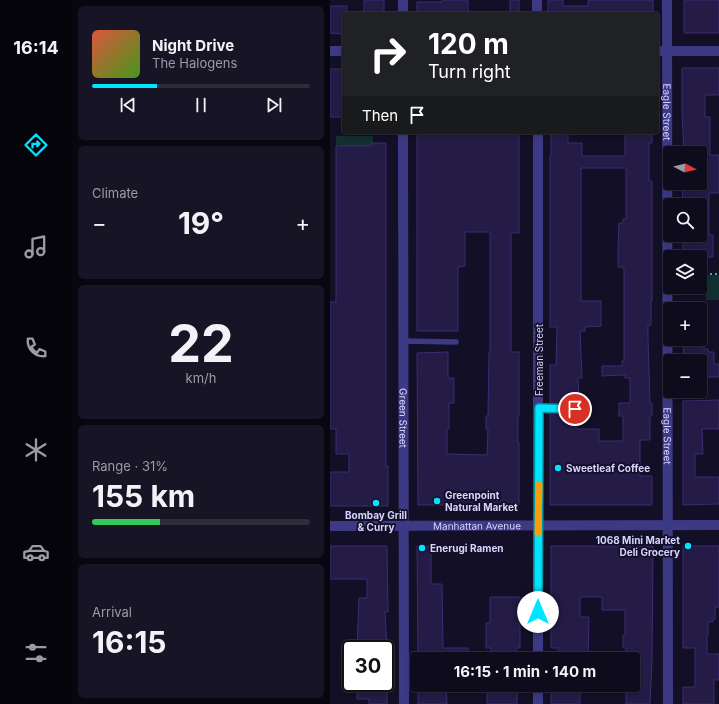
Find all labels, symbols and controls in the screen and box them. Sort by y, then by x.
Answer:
text: 120 m [428,27,509,61]
icon: right [362,28,414,80]
text: Night Drive [152,36,234,55]
text: 16:14 [13,37,59,58]
text: The Halogens [152,55,237,71]
text: Turn right [428,61,511,82]
street label: Eagle Street [661,83,673,141]
icon: previous [117,94,139,116]
icon: pause [190,94,212,116]
icon: next [263,94,285,116]
icon: arrive [406,104,428,126]
text: Then [362,106,398,125]
icon: directions [22,131,50,159]
north arrow [663,146,707,190]
map controls [663,146,707,398]
text: Climate [92,185,138,201]
button: search [663,198,707,242]
text: 19° [178,205,224,241]
text: − [92,210,107,236]
text: + [295,210,310,236]
icon: music [22,233,50,261]
button: layers [663,250,707,294]
button: + [663,302,707,346]
text: 22 [168,312,234,375]
street label: Freeman Street [533,323,545,396]
icon: phone [22,334,50,362]
button: − [663,354,707,398]
text: km/h [186,370,216,386]
street label: Green Street [397,388,410,449]
pin [558,392,592,426]
icon: arrive [564,398,586,420]
street label: Eagle Street [662,407,674,465]
icon: climate [22,436,50,464]
text: Range · 31% [92,458,168,474]
place label: Sweetleaf Coffee [566,462,650,474]
marker: Sweetleaf Coffee [553,463,563,473]
text: 155 km [92,478,195,514]
place label: Greenpoint Natural Market [445,489,518,513]
marker: Greenpoint Natural Market [432,496,442,506]
marker: Bombay Grill & Curry [371,498,381,508]
place label: Bombay Grill & Curry [345,509,407,534]
street label: Manhattan Avenue [433,520,521,532]
place label: 1068 Mini Market Deli Grocery [596,534,680,559]
icon: car [22,538,50,566]
marker: 1068 Mini Market Deli Grocery [683,541,693,551]
place label: Enerugi Ramen [430,542,504,555]
marker: Enerugi Ramen [417,543,427,553]
position arrow [517,591,559,633]
text: Arrival [92,604,132,620]
text: 16:15 [92,624,167,660]
icon: filters [22,639,50,667]
speed limit sign: 30 [342,640,394,692]
text: 16:15 · 1 min · 140 m [454,662,596,681]

